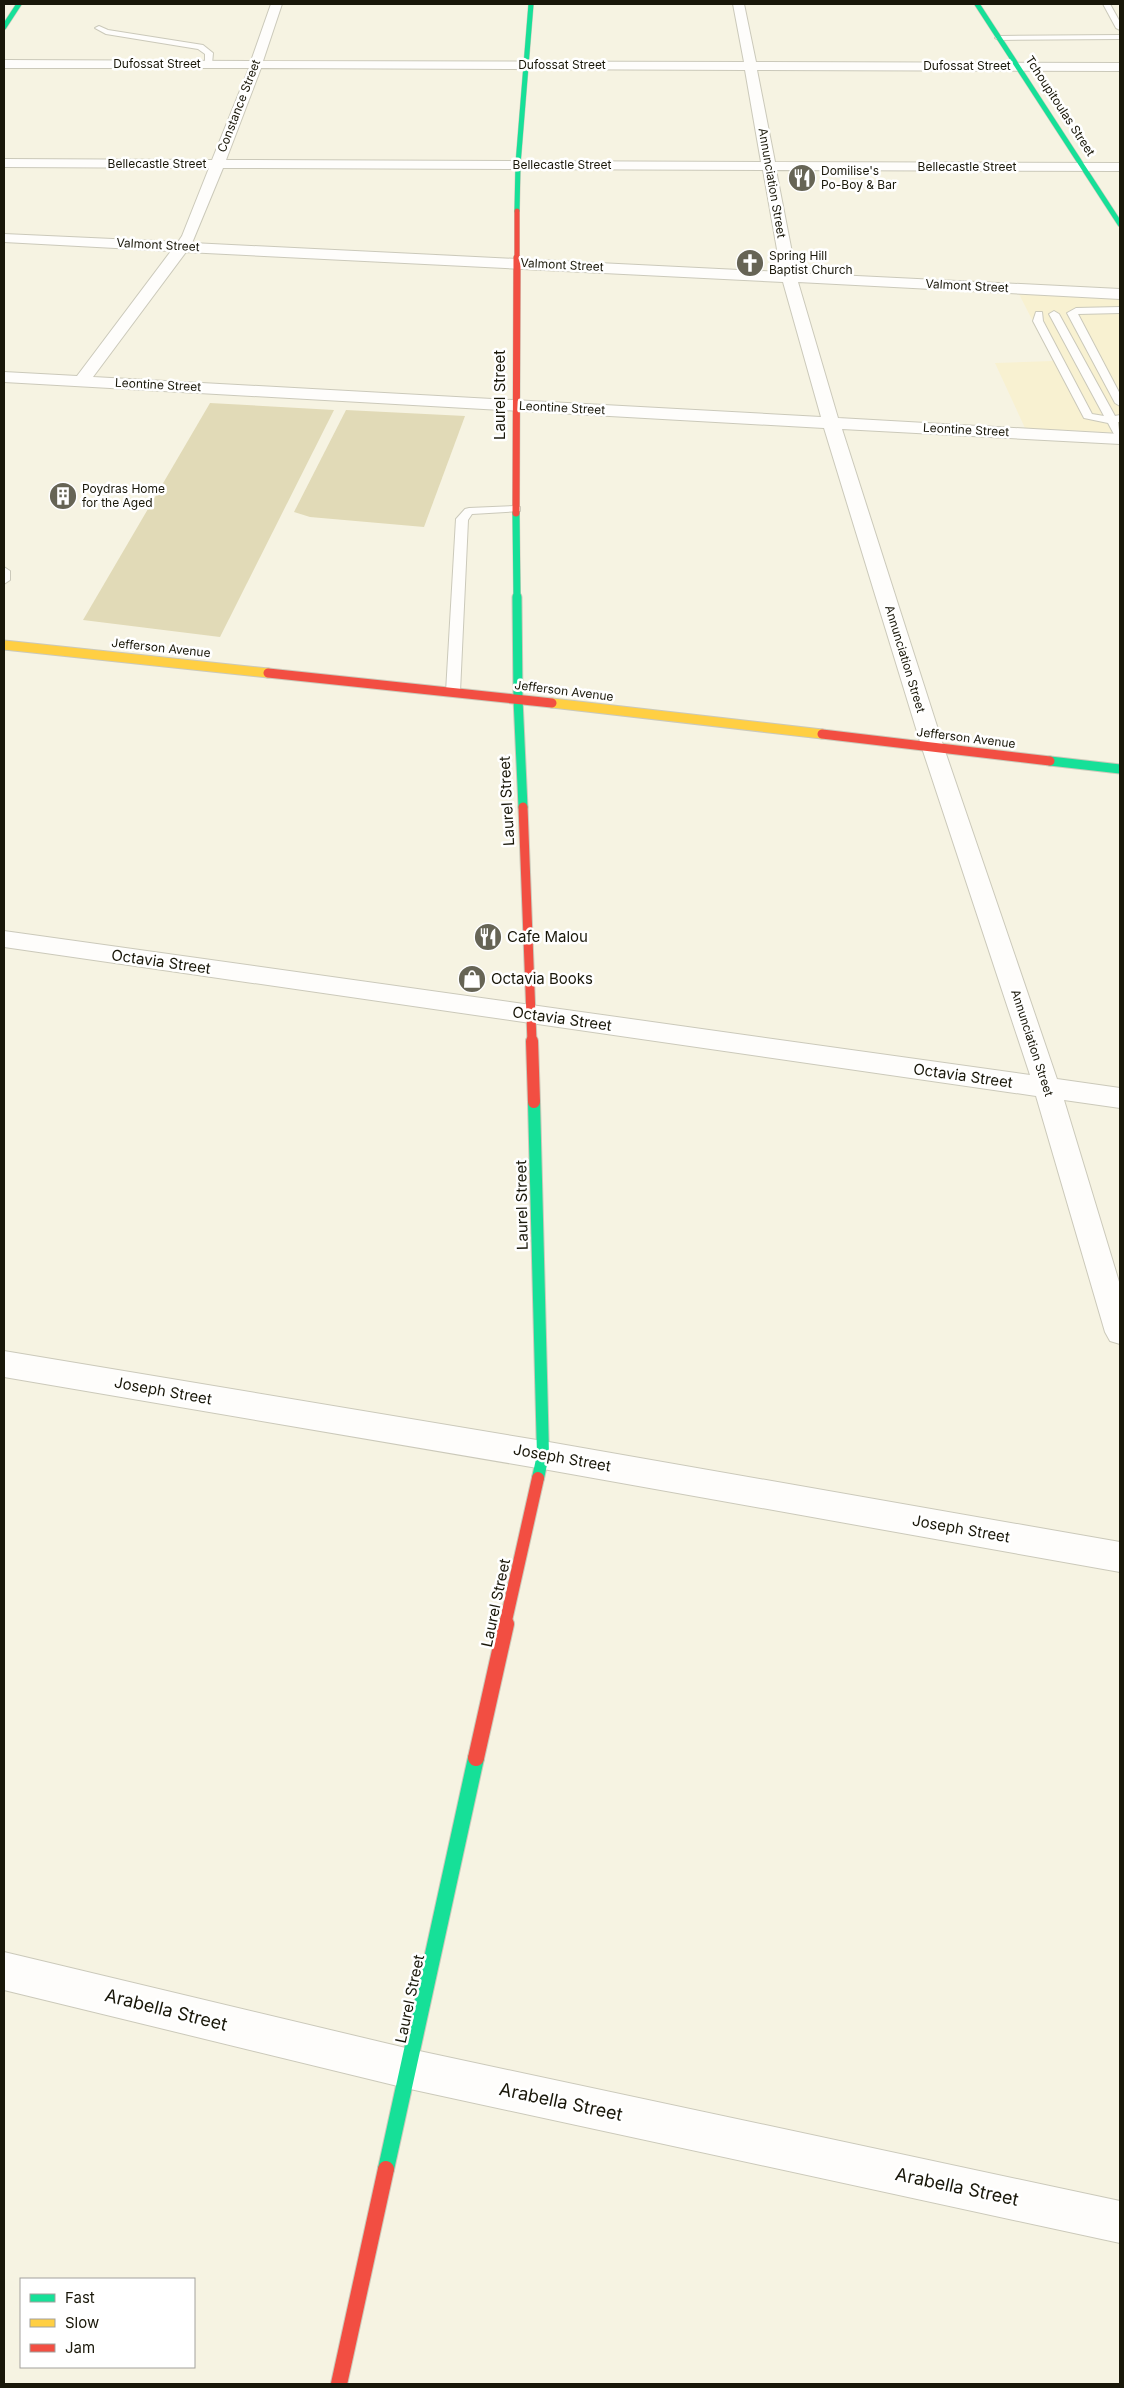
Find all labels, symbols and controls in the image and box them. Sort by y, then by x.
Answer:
street label: Tchoupitoulas Street [1022,53,1099,159]
street label: Dufossat Street [113,56,201,71]
street label: Constance Street [214,57,263,154]
street label: Dufossat Street [518,57,606,72]
street label: Dufossat Street [923,58,1011,73]
street label: Annunciation Street [755,127,790,239]
street label: Bellecastle Street [108,156,206,171]
street label: Bellecastle Street [513,157,611,172]
street label: Bellecastle Street [918,159,1016,174]
restaurant icon: Domilise's Po-Boy & Bar [787,163,817,193]
place label: Domilise's Po-Boy & Bar [821,163,897,192]
street label: Valmont Street [116,235,200,254]
church icon: Spring Hill Baptist Church [735,248,765,278]
place label: Spring Hill Baptist Church [769,248,853,277]
street label: Valmont Street [520,255,604,274]
street label: Valmont Street [925,276,1009,295]
street label: Laurel Street [490,350,509,440]
street label: Leontine Street [115,375,202,394]
street label: Leontine Street [519,398,606,417]
street label: Leontine Street [923,420,1010,439]
building icon: Poydras Home for the Aged [48,481,78,511]
place label: Poydras Home for the Aged [82,481,165,510]
street label: Annunciation Street [882,603,929,714]
street label: Jefferson Avenue [111,635,211,660]
street label: Jefferson Avenue [514,677,614,704]
street label: Jefferson Avenue [916,724,1016,751]
street label: Laurel Street [495,755,518,847]
restaurant icon: Cafe Malou [473,922,503,952]
place label: Cafe Malou [507,927,588,946]
street label: Octavia Street [110,945,212,978]
shop icon: Octavia Books [457,964,487,994]
place label: Octavia Books [491,969,593,988]
street label: Annunciation Street [1008,988,1057,1098]
street label: Octavia Street [511,1002,613,1035]
street label: Octavia Street [912,1059,1014,1092]
street label: Laurel Street [511,1160,532,1250]
street label: Joseph Street [113,1373,213,1408]
street label: Joseph Street [512,1440,612,1475]
street label: Joseph Street [911,1511,1011,1546]
street label: Laurel Street [477,1557,514,1649]
street label: Laurel Street [391,1953,428,2045]
street label: Arabella Street [103,1984,230,2035]
street label: Arabella Street [498,2078,625,2125]
street label: Arabella Street [894,2163,1021,2210]
legend [20,2278,195,2368]
text: Fast [65,2288,95,2307]
text: Slow [65,2313,99,2332]
text: Jam [65,2338,95,2357]

